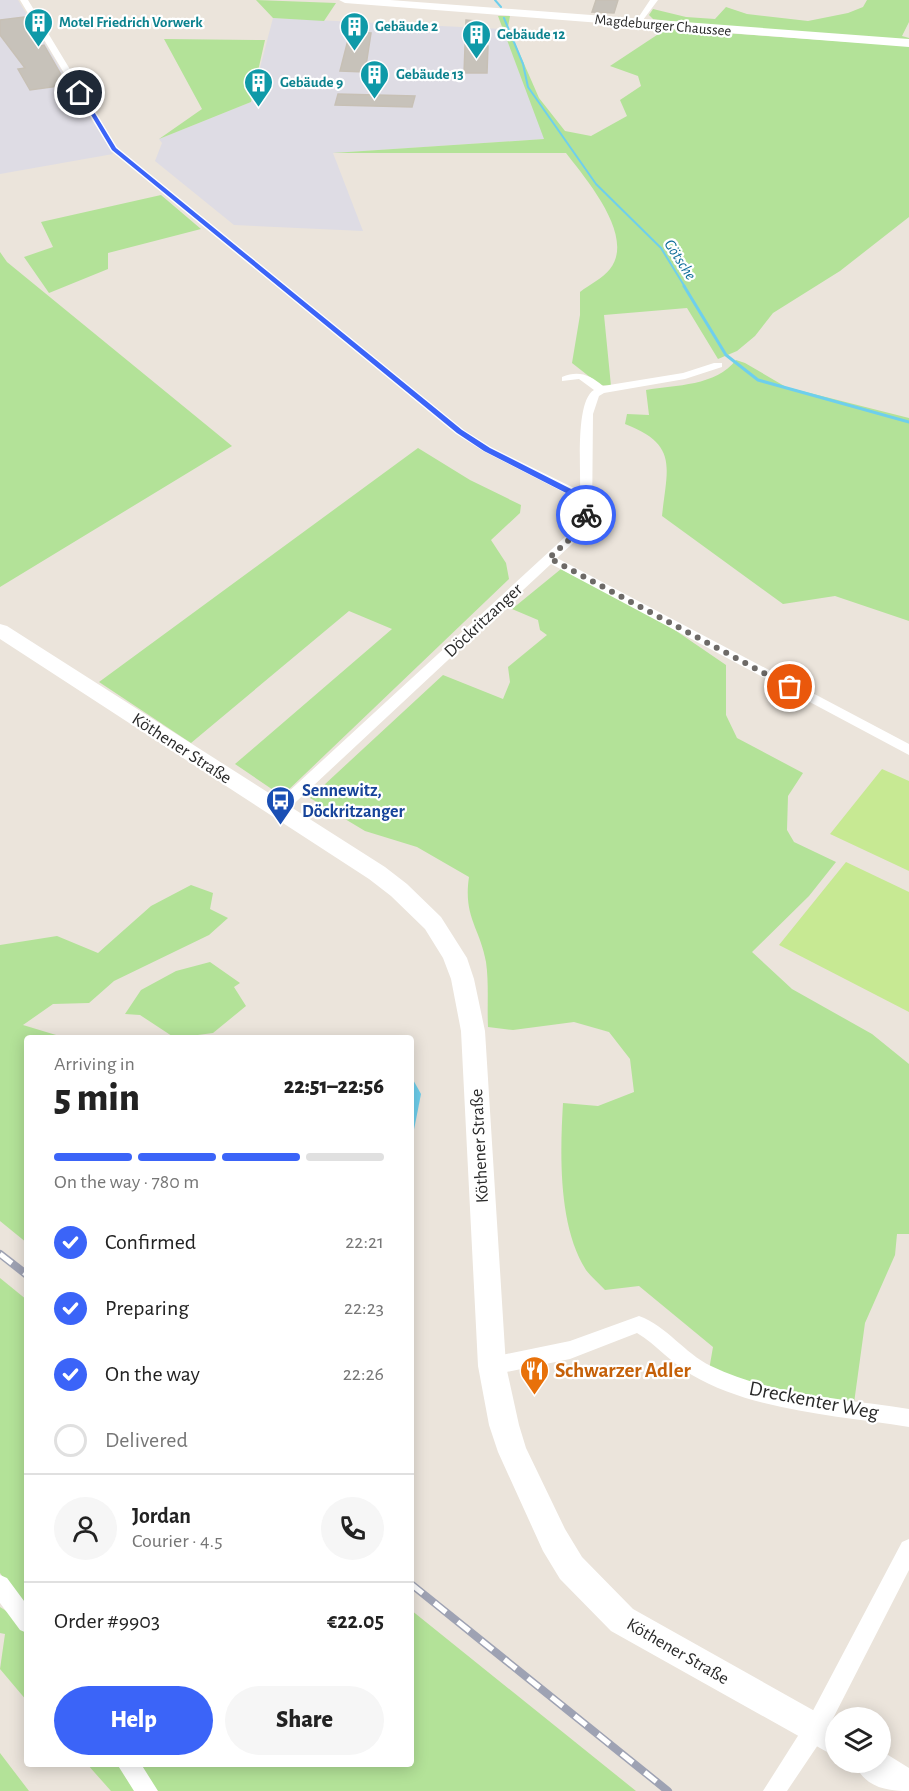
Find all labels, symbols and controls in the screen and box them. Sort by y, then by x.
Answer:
building icon: Motel Friedrich Vorwerk [22,6,54,48]
building icon: Gebäude 2 [338,10,370,52]
street label: Magdeburger Chaussee [594,12,732,39]
place label: Motel Friedrich Vorwerk [59,15,203,30]
building icon: Gebäude 12 [460,18,492,60]
place label: Gebäude 2 [375,19,438,34]
place label: Gebäude 12 [497,27,565,42]
building icon: Gebäude 13 [359,58,391,100]
building icon: Gebäude 9 [243,66,275,108]
pin [54,67,105,118]
place label: Gebäude 13 [396,67,464,82]
place label: Gebäude 9 [280,75,343,90]
icon: home [63,76,96,109]
water label: Götsche [661,236,699,283]
courier [556,485,616,545]
icon: bike [570,499,603,532]
street label: Döckritzanger [441,580,526,661]
pin [764,661,815,712]
icon: bag [773,670,806,703]
street label: Köthener Straße [129,710,234,788]
place label: Sennewitz, Döckritzanger [302,782,405,821]
bus stop icon: Sennewitz, Döckritzanger [265,784,297,826]
text: Arriving in [54,1054,135,1074]
text: 22:51–22:56 [284,1075,384,1097]
text: 5 min [54,1079,140,1118]
street label: Köthener Straße [468,1088,492,1204]
text: On the way · 780 m [54,1172,199,1192]
icon: check [54,1226,87,1259]
text: Confirmed [105,1231,196,1253]
text: 22:21 [345,1232,384,1252]
icon: check [54,1292,87,1325]
text: Preparing [105,1297,189,1319]
text: 22:23 [344,1298,384,1318]
restaurant icon: Schwarzer Adler [518,1354,550,1396]
icon: check [54,1358,87,1391]
place label: Schwarzer Adler [555,1360,692,1381]
text: On the way [105,1363,200,1385]
text: 22:26 [343,1364,384,1384]
street label: Dreckenter Weg [747,1378,881,1424]
text: Delivered [105,1429,188,1451]
button: person [54,1497,117,1560]
button: phone [321,1497,384,1560]
text: Jordan [132,1505,191,1527]
text: Courier · 4.5 [132,1531,223,1551]
text: Order #9903 [54,1610,160,1632]
text: €22.05 [327,1610,384,1632]
street label: Köthener Straße [623,1615,732,1688]
button: Help [54,1686,213,1755]
button: Share [225,1686,384,1755]
map controls [825,1707,891,1773]
button: layers [825,1707,891,1773]

